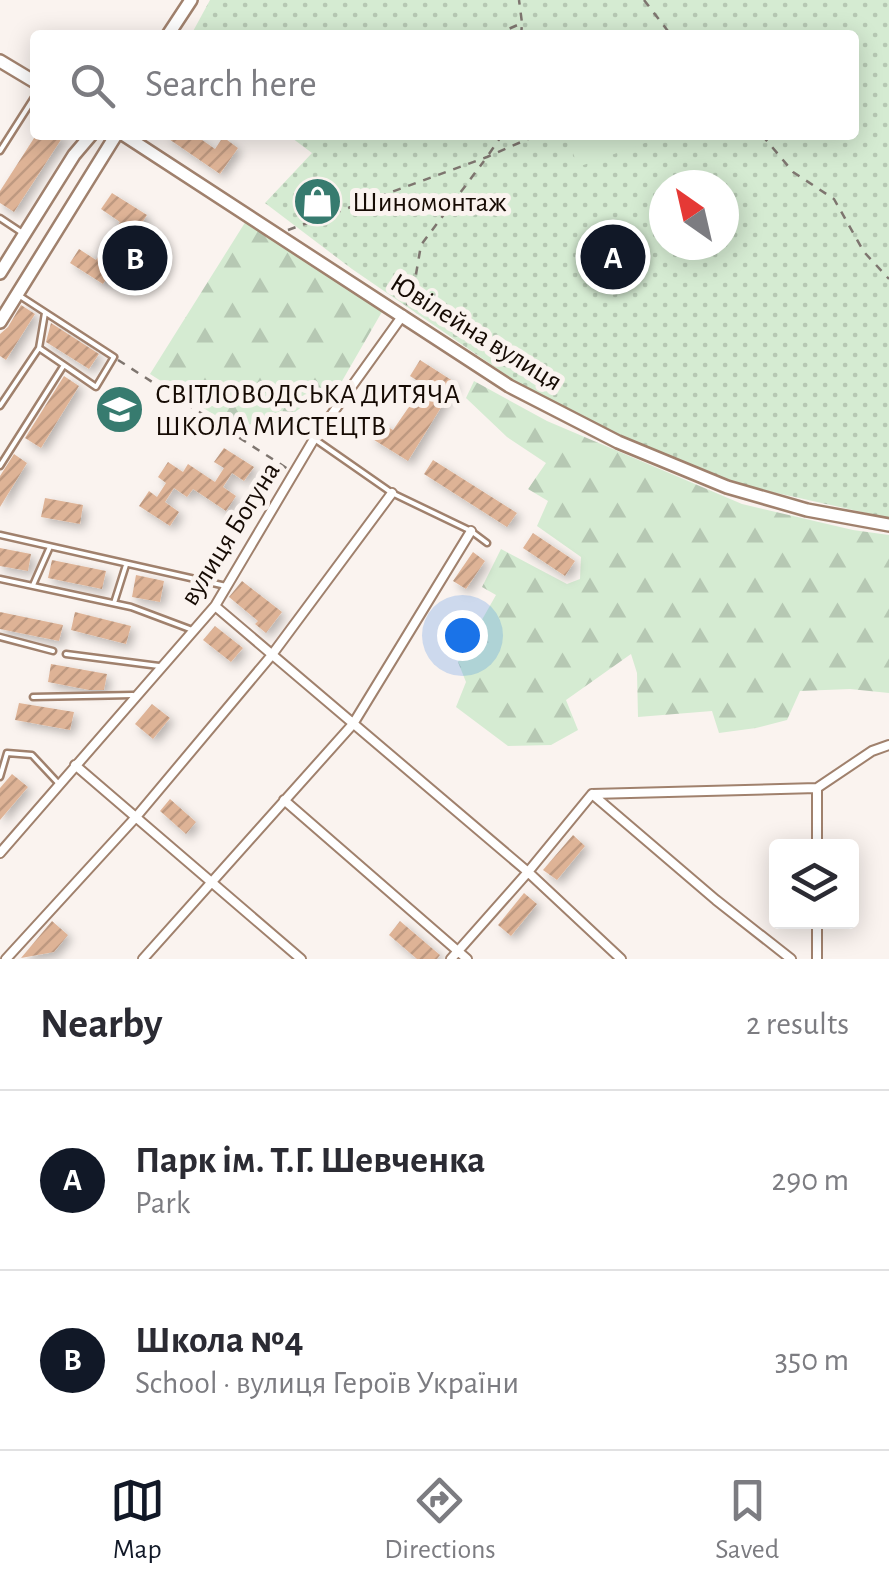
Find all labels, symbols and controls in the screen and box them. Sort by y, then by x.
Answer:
search box [30,30,859,140]
icon: search [65,58,120,113]
text: Search here [145,66,317,104]
north arrow [649,170,739,260]
shop icon: Шиномонтаж [291,175,343,227]
place label: Шиномонтаж [352,189,507,217]
pin: B [102,220,168,296]
pin: A [580,220,646,294]
street label: Ювілейна вулиця [385,269,567,397]
place label: СВІТЛОВОДСЬКА ДИТЯЧА ШКОЛА МИСТЕЦТВ [155,381,460,441]
school or university icon: СВІТЛОВОДСЬКА ДИТЯЧА ШКОЛА МИСТЕЦТВ [94,383,146,435]
street label: вулиця Богуна [176,457,286,611]
your location [437,610,488,661]
map controls [769,839,859,929]
button: layers [769,839,859,929]
text: Nearby [40,1003,163,1045]
text: 2 results [746,1008,849,1040]
text: Парк ім. Т.Г. Шевченка [135,1142,485,1180]
text: A [63,1164,82,1196]
text: 290 m [772,1164,849,1196]
text: Park [135,1187,190,1219]
text: Школа №4 [135,1322,304,1360]
text: B [63,1344,82,1376]
text: 350 m [775,1344,849,1376]
text: School · вулиця Героїв України [135,1367,519,1399]
tab: Map [110,1473,165,1567]
tab: Directions [384,1473,496,1567]
tab: Saved [715,1473,779,1567]

